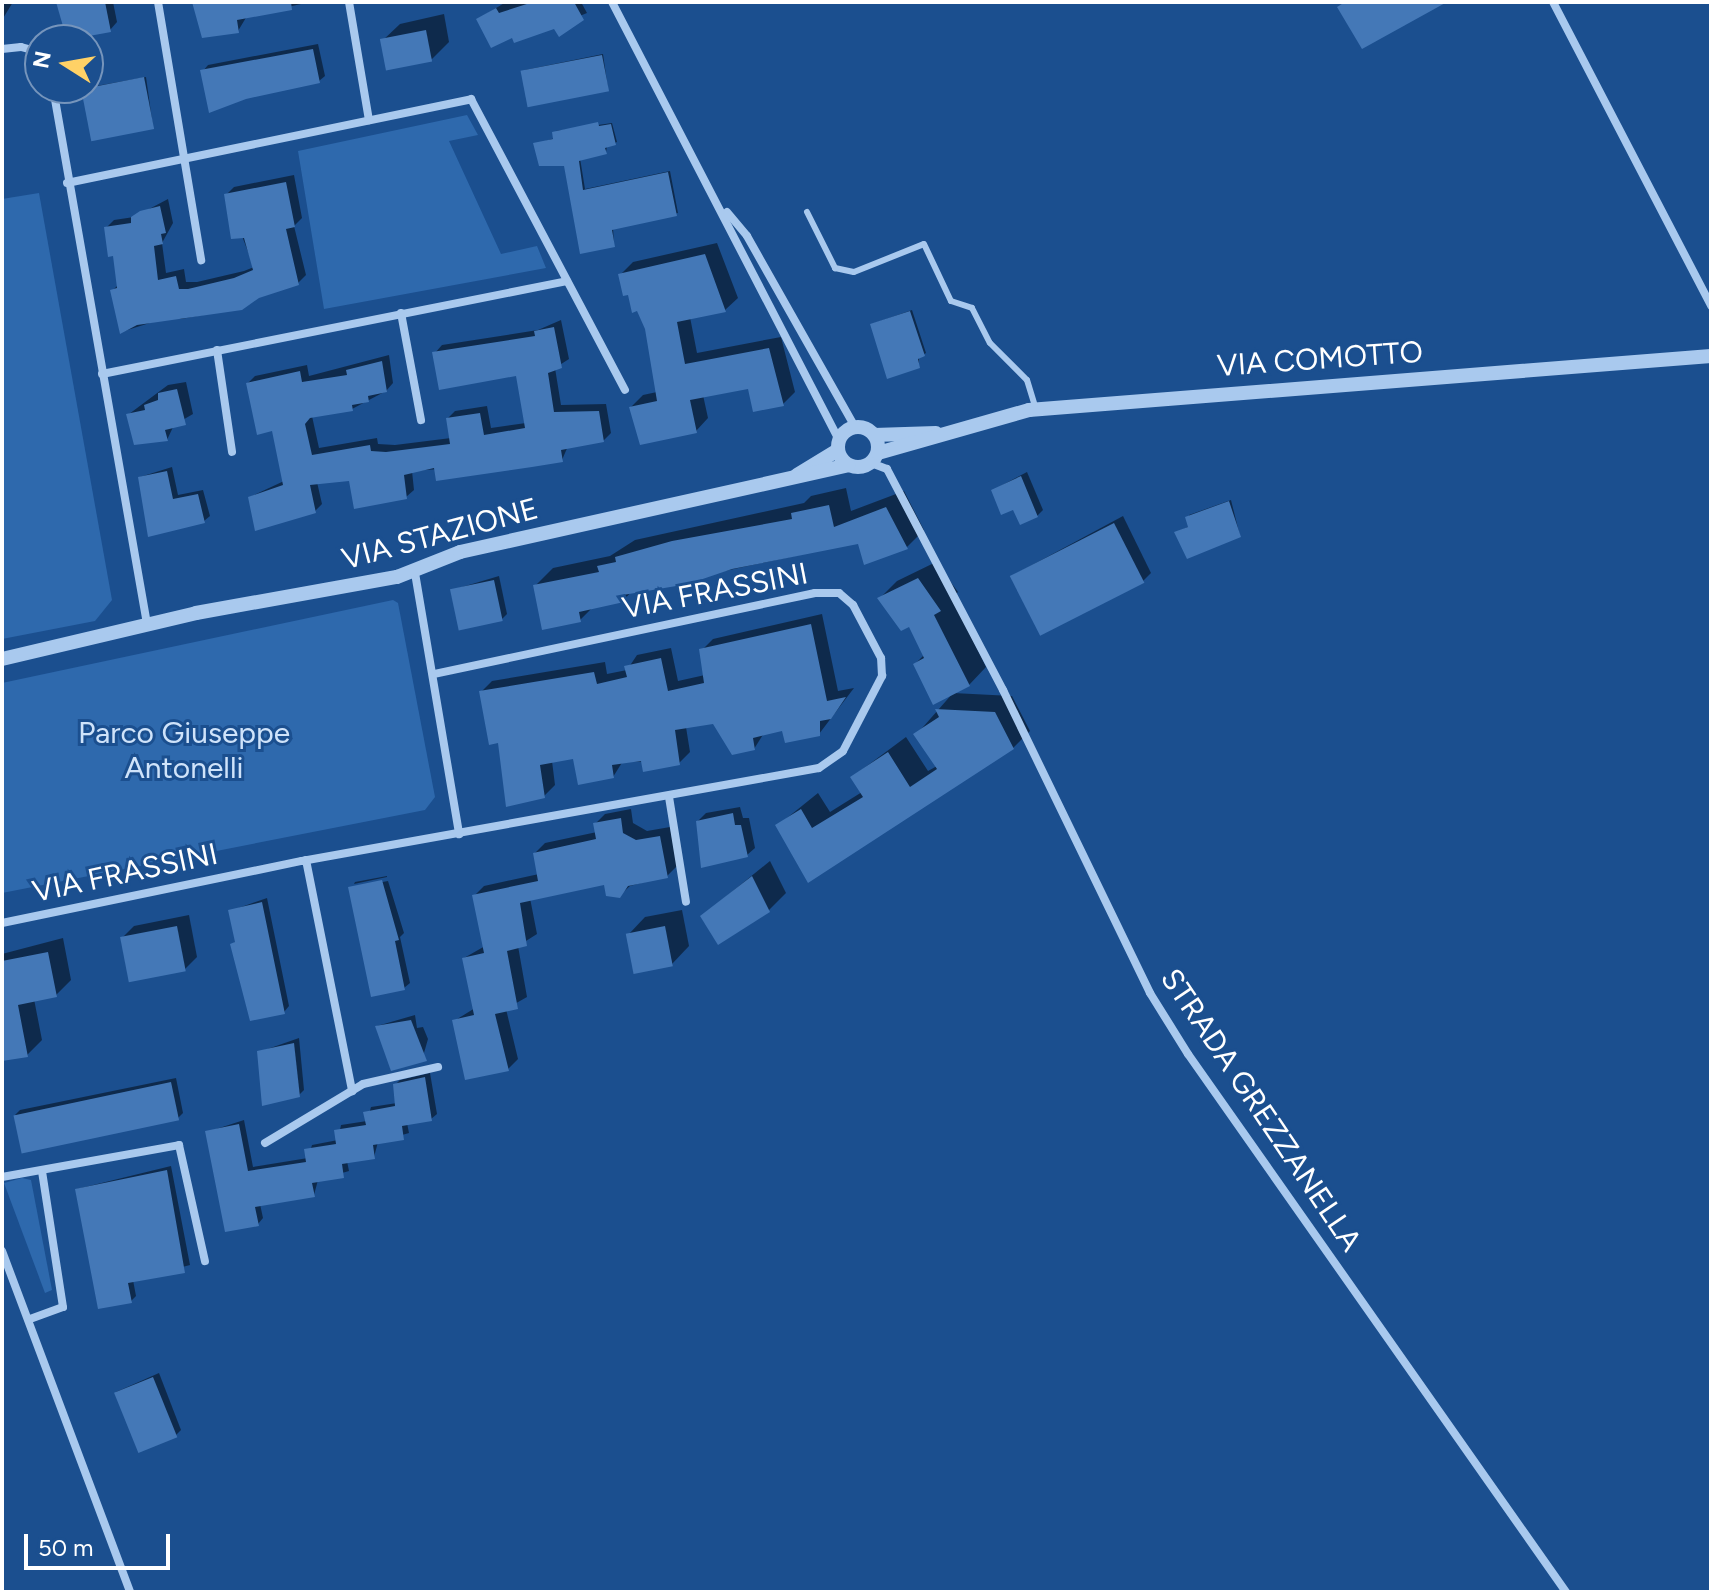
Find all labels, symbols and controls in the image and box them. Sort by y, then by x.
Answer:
north arrow [24,24,104,104]
text: N [27,49,57,71]
street label: VIA COMOTTO [1216,334,1424,384]
street label: VIA STAZIONE [338,491,542,577]
street label: VIA FRASSINI [619,555,811,627]
park label: Parco Giuseppe Antonelli [78,715,290,786]
street label: VIA FRASSINI [29,836,221,910]
street label: STRADA GREZZANELLA [1153,962,1369,1258]
scale bar [28,1518,174,1568]
text: 50 m [38,1533,94,1562]

